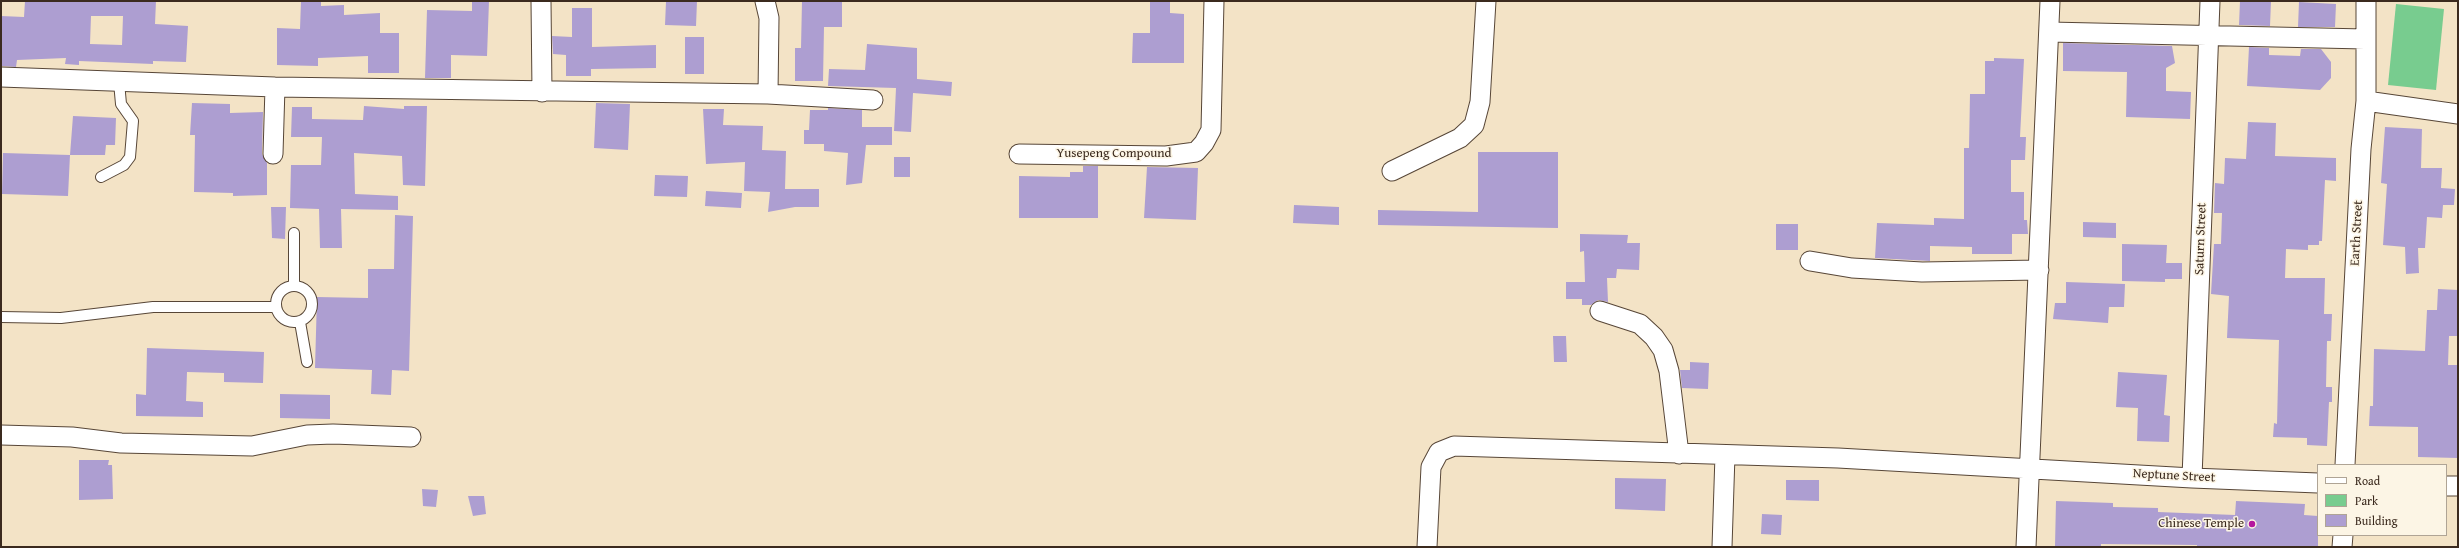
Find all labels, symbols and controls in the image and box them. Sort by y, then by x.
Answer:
street label: Yusepeng Compound [1056,146,1172,162]
street label: Earth Street [2347,200,2367,266]
street label: Saturn Street [2192,202,2210,276]
legend [2317,464,2447,536]
street label: Neptune Street [2132,466,2216,486]
text: Road [2355,472,2380,489]
text: Park [2355,492,2378,509]
text: Building [2355,512,2398,529]
place label: Chinese Temple [2158,516,2244,532]
marker: Chinese Temple [2247,519,2257,529]

